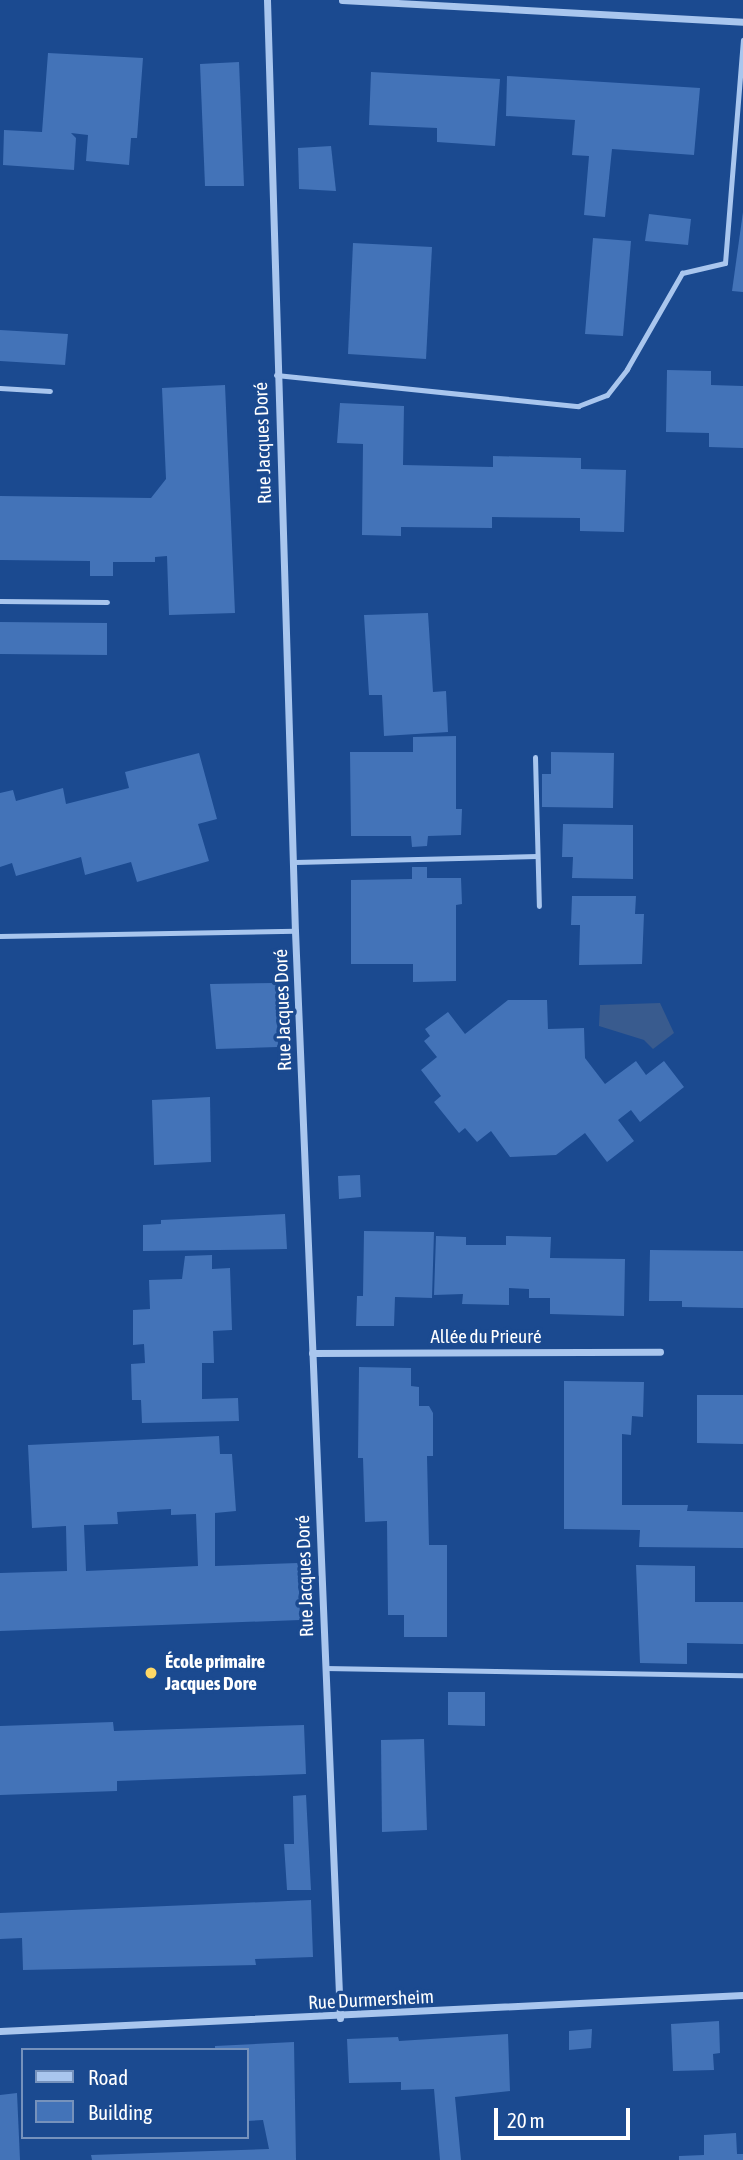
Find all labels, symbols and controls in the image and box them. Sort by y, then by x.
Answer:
street label: Rue Jacques Doré [249,382,277,504]
street label: Rue Jacques Doré [269,949,297,1071]
street label: Allée du Prieuré [430,1326,542,1348]
street label: Rue Jacques Doré [291,1515,319,1637]
place label: École primaire Jacques Dore [165,1651,265,1695]
marker: École primaire Jacques Dore [143,1665,159,1681]
street label: Rue Durmersheim [308,1985,434,2015]
legend [21,2048,248,2139]
text: Road [88,2065,128,2089]
scale bar [498,2094,634,2138]
text: Building [88,2100,152,2124]
text: 20 m [507,2108,545,2132]

